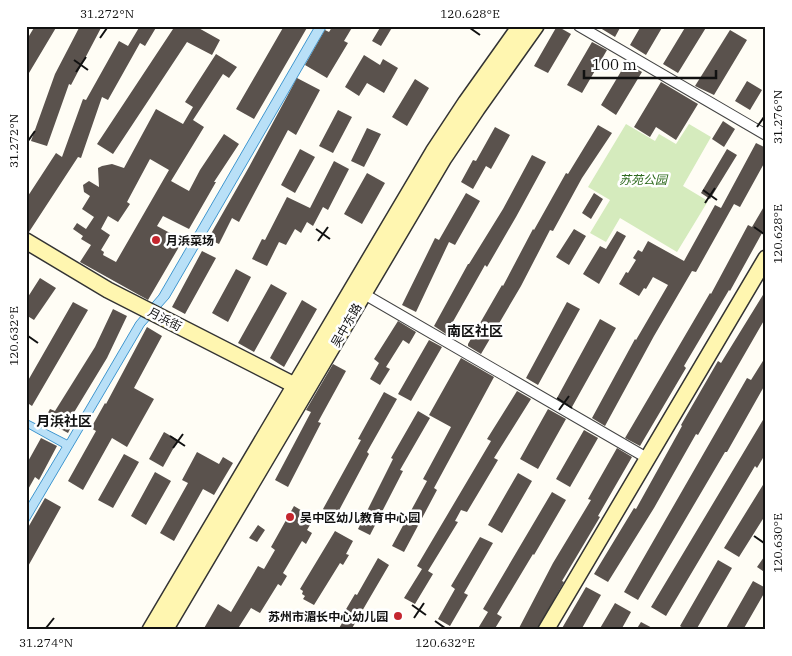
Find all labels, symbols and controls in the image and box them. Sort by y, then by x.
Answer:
text: 31.272°N [80,6,134,21]
text: 120.628°E [440,6,500,21]
scale bar [584,48,717,80]
text: 100 m [592,55,637,74]
text: 31.276°N [770,90,785,144]
text: 31.272°N [6,114,21,168]
park label: 苏苑公园 [619,172,669,187]
text: 120.628°E [770,204,785,264]
place label: 月浜菜场 [166,233,214,248]
marker: 月浜菜场 [150,234,162,246]
street label: 吴中东路 [328,300,364,350]
street label: 月浜街 [146,304,184,334]
text: 120.632°E [6,306,21,366]
district label: 南区社区 [447,322,503,340]
district label: 月浜社区 [36,412,92,430]
place label: 吴中区幼儿教育中心园 [300,510,420,525]
marker: 吴中区幼儿教育中心园 [284,511,296,523]
text: 120.630°E [770,513,785,573]
place label: 苏州市湄长中心幼儿园 [268,609,388,624]
marker: 苏州市湄长中心幼儿园 [392,610,404,622]
text: 31.274°N [19,635,73,650]
text: 120.632°E [415,635,475,650]

